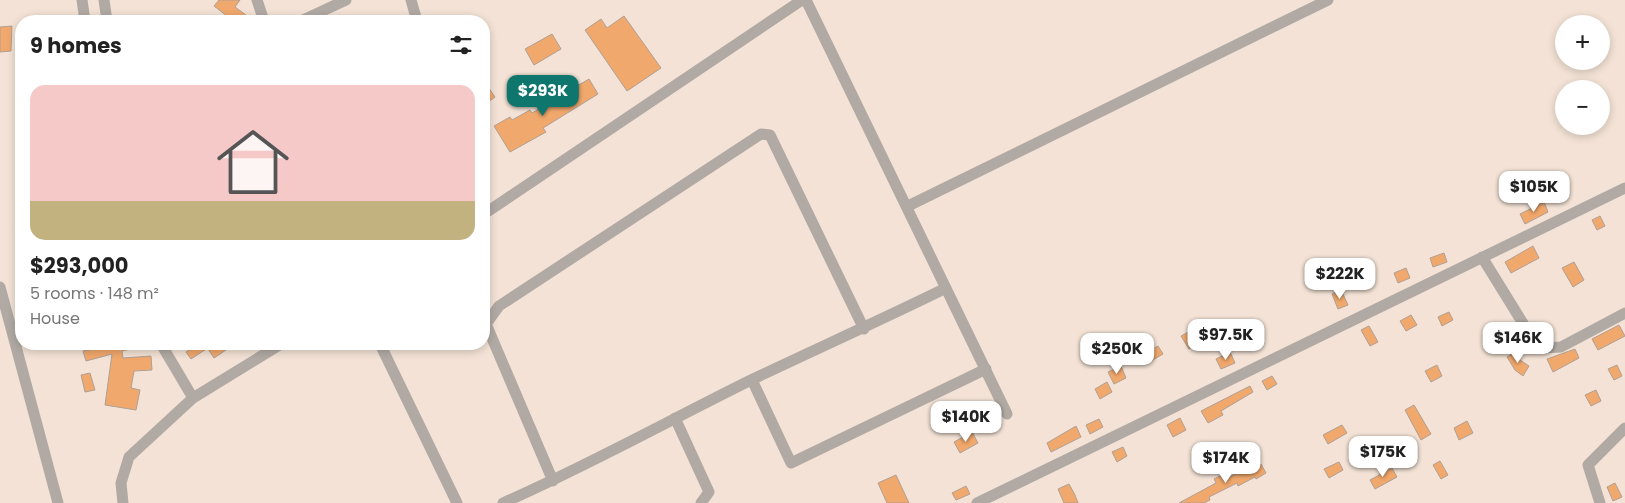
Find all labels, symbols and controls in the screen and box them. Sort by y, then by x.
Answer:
map controls [1555,15,1610,135]
button: + [1555,15,1610,70]
text: 9 homes [30,31,122,60]
icon: filters [447,31,475,59]
pin: $293K [508,74,578,117]
text: $293K [518,79,568,102]
button: − [1555,80,1610,135]
icon: home [208,117,298,207]
pin: $105K [1499,170,1569,213]
text: $105K [1510,175,1558,198]
text: $293,000 [30,251,129,280]
pin: $222K [1305,258,1375,300]
text: $222K [1315,262,1365,285]
text: 5 rooms · 148 m² [30,282,159,305]
text: House [30,307,80,330]
pin: $97.5K [1185,318,1267,361]
pin: $146K [1483,322,1553,364]
text: $97.5K [1199,323,1254,346]
text: $146K [1494,326,1542,349]
pin: $250K [1082,332,1152,375]
text: $250K [1091,337,1143,360]
pin: $140K [931,400,1001,443]
text: $140K [942,405,990,428]
pin: $175K [1348,436,1418,478]
text: $175K [1360,440,1406,463]
pin: $174K [1191,442,1261,484]
text: $174K [1202,446,1250,469]

